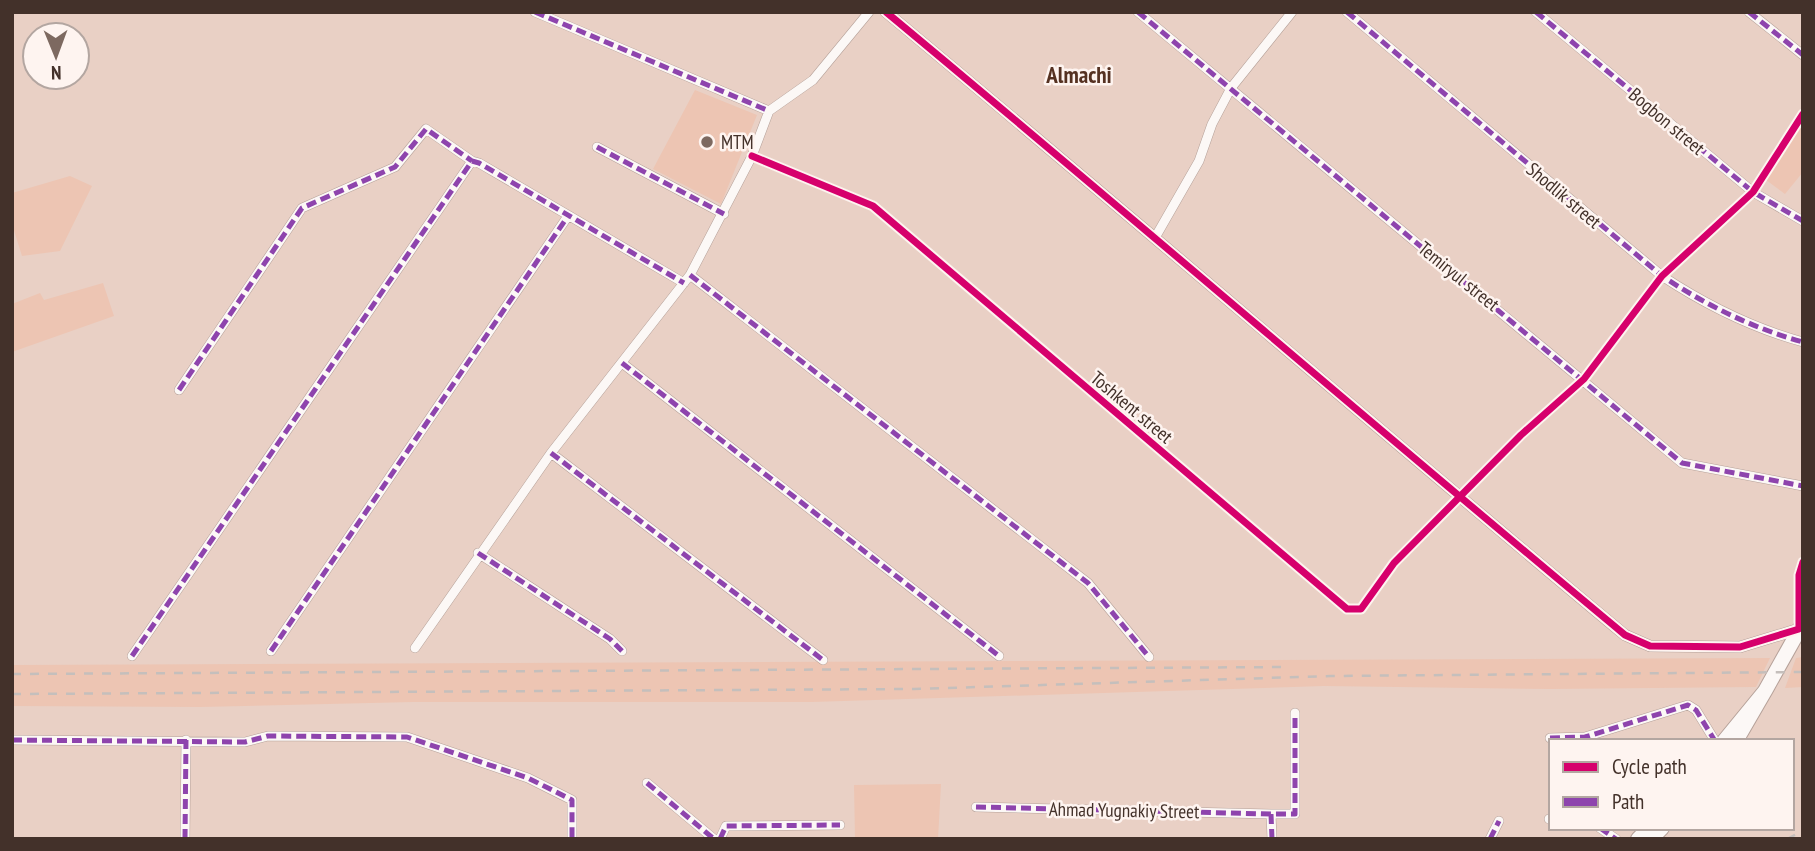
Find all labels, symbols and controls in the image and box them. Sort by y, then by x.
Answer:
north arrow [21,21,91,91]
district label: Almachi [1045,60,1112,89]
text: N [51,61,62,85]
street label: Bogbon street [1624,82,1710,160]
place label: MTM [721,130,754,154]
marker: MTM [699,134,715,150]
street label: Shodlik street [1522,157,1607,234]
street label: Temiryul street [1414,236,1505,317]
street label: Toshkent street [1086,366,1179,449]
legend [1549,739,1794,830]
text: Cycle path [1612,753,1687,780]
text: Path [1612,788,1644,815]
street label: Ahmad Yugnakiy Street [1049,797,1200,823]

